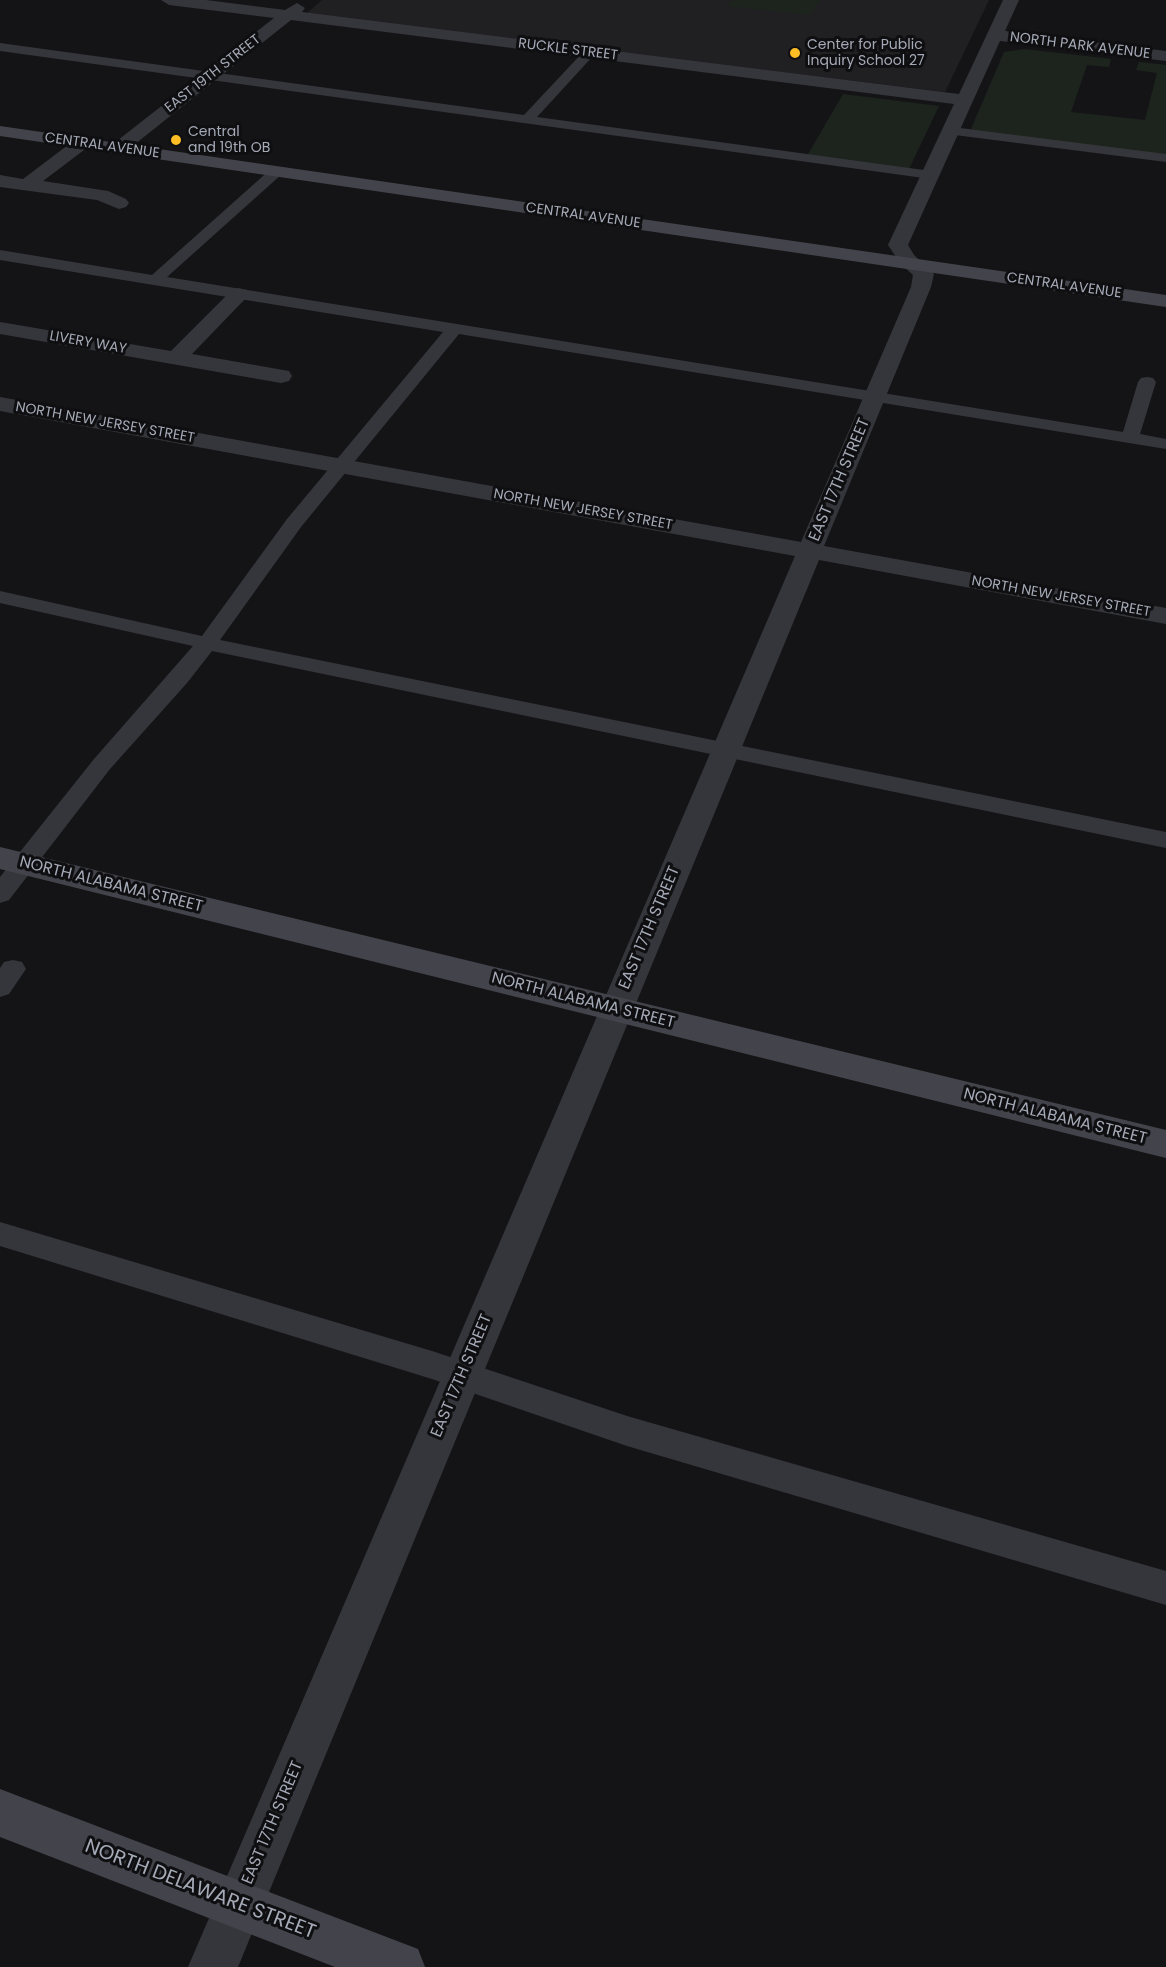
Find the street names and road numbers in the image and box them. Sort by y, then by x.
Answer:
street label: NORTH PARK AVENUE [1009,29,1151,63]
street label: EAST 19TH STREET [162,31,264,117]
street label: RUCKLE STREET [517,36,619,64]
street label: CENTRAL AVENUE [44,130,160,162]
street label: CENTRAL AVENUE [525,200,641,232]
street label: CENTRAL AVENUE [1006,270,1122,302]
street label: LIVERY WAY [48,328,128,358]
street label: NORTH NEW JERSEY STREET [14,399,196,447]
street label: EAST 17TH STREET [805,415,875,545]
street label: NORTH NEW JERSEY STREET [492,486,674,534]
street label: NORTH NEW JERSEY STREET [970,573,1152,621]
street label: NORTH ALABAMA STREET [17,853,205,917]
street label: EAST 17TH STREET [615,863,685,993]
street label: NORTH ALABAMA STREET [489,969,677,1033]
street label: NORTH ALABAMA STREET [961,1085,1149,1149]
street label: EAST 17TH STREET [427,1311,497,1441]
street label: EAST 17TH STREET [238,1758,308,1888]
street label: NORTH DELAWARE STREET [81,1835,319,1945]

